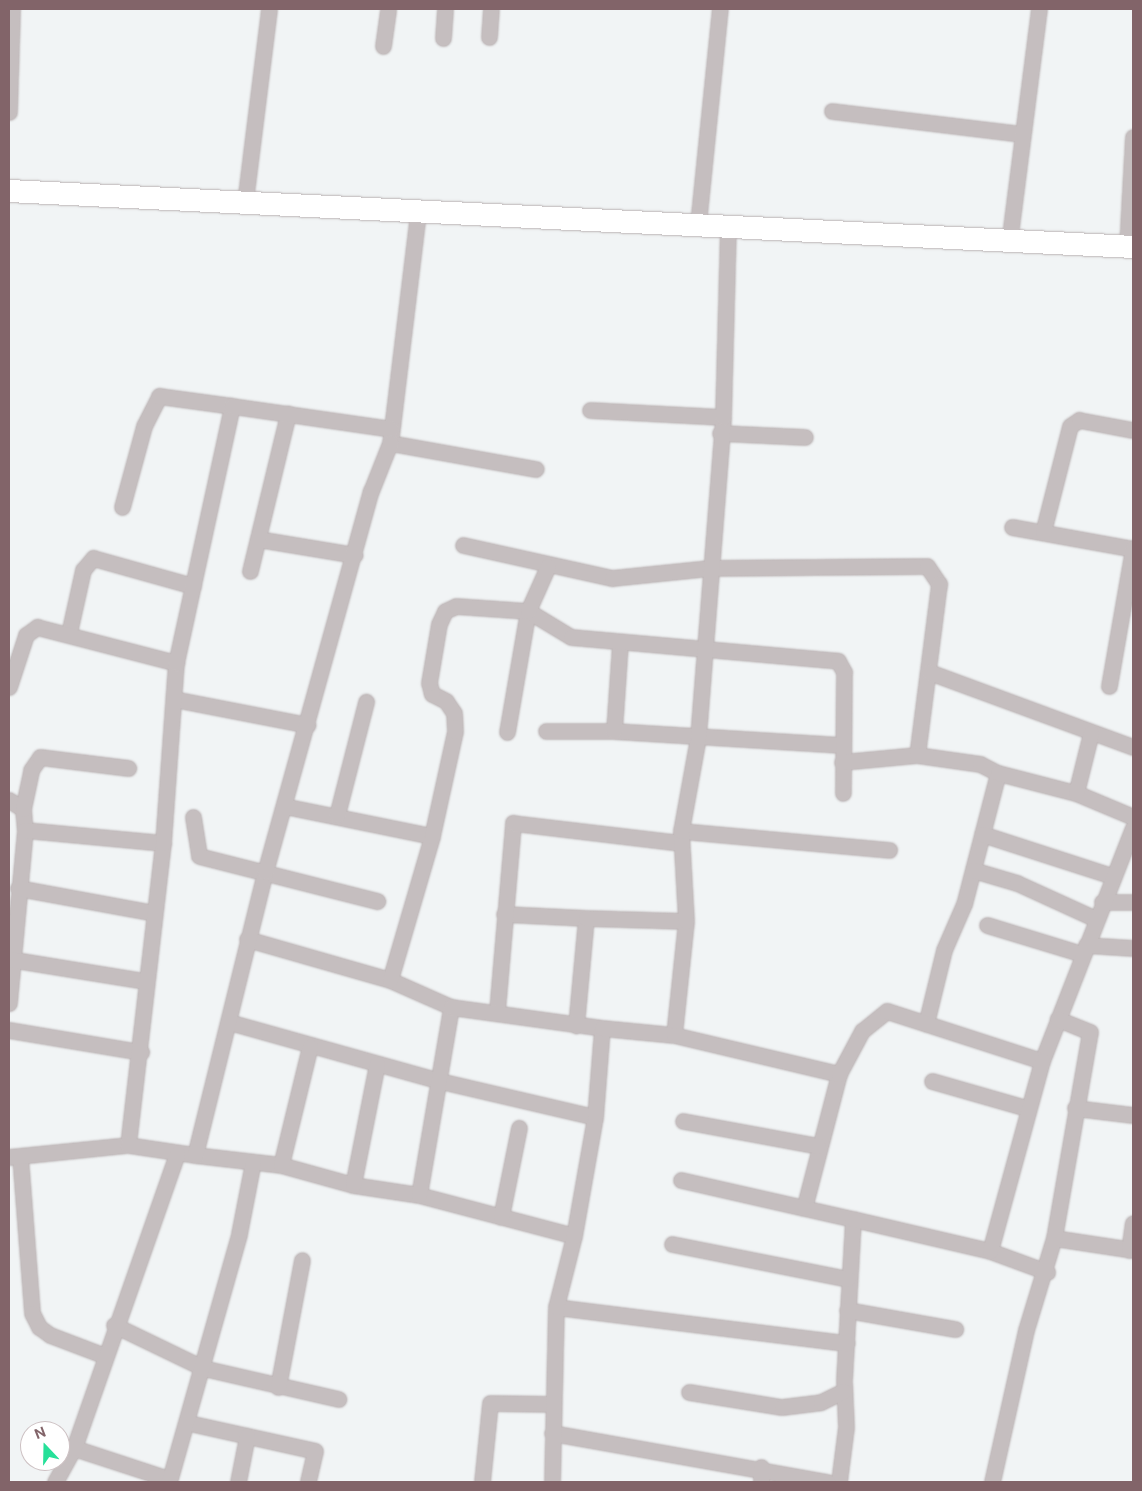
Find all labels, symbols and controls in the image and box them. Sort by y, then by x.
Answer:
north arrow [20,1421,70,1471]
text: N [32,1424,48,1442]

